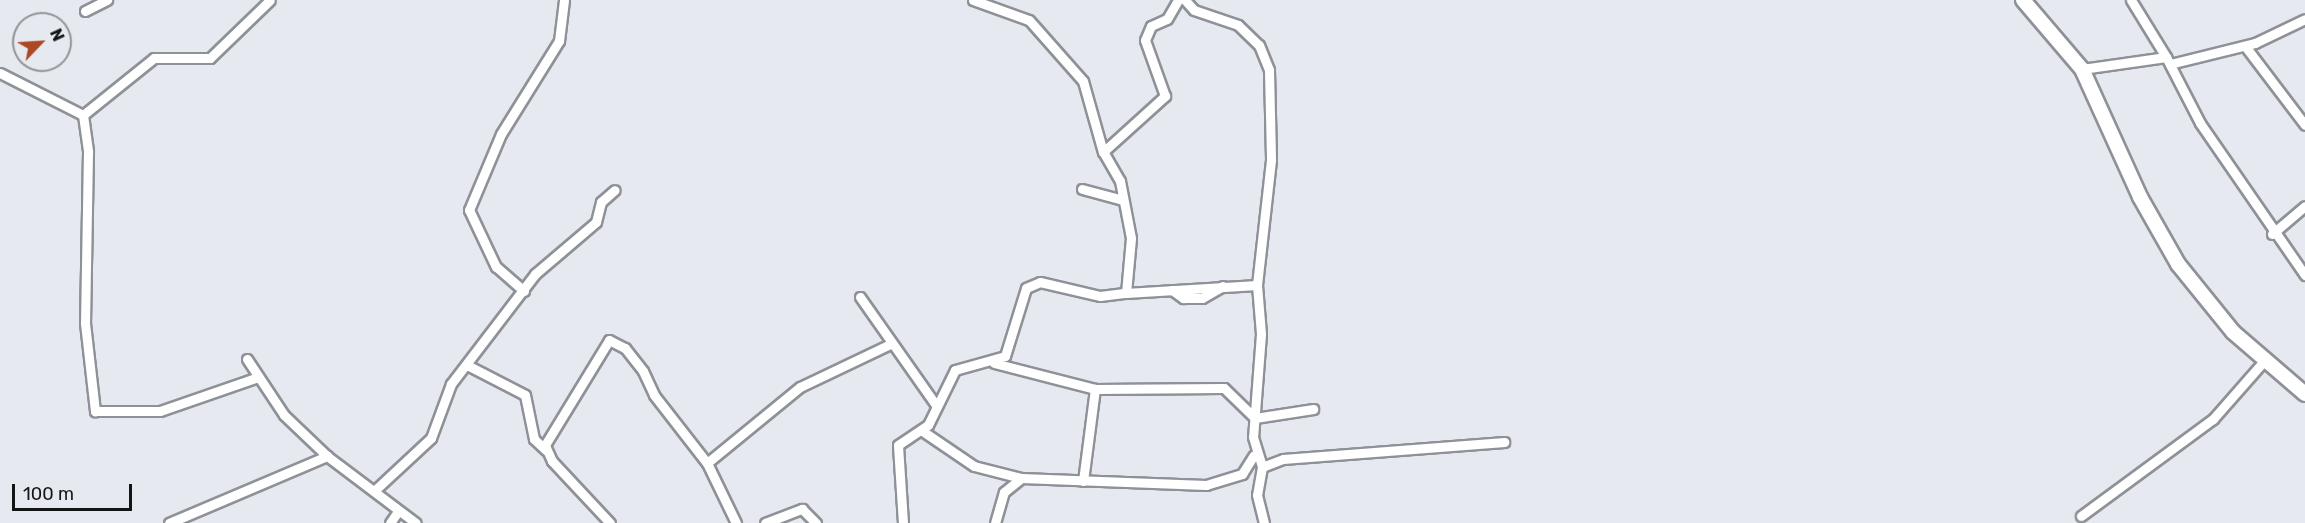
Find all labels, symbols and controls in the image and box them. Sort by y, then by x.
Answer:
north arrow [12,12,72,72]
text: N [46,26,68,44]
scale bar [15,472,135,510]
text: 100 m [23,483,74,505]

